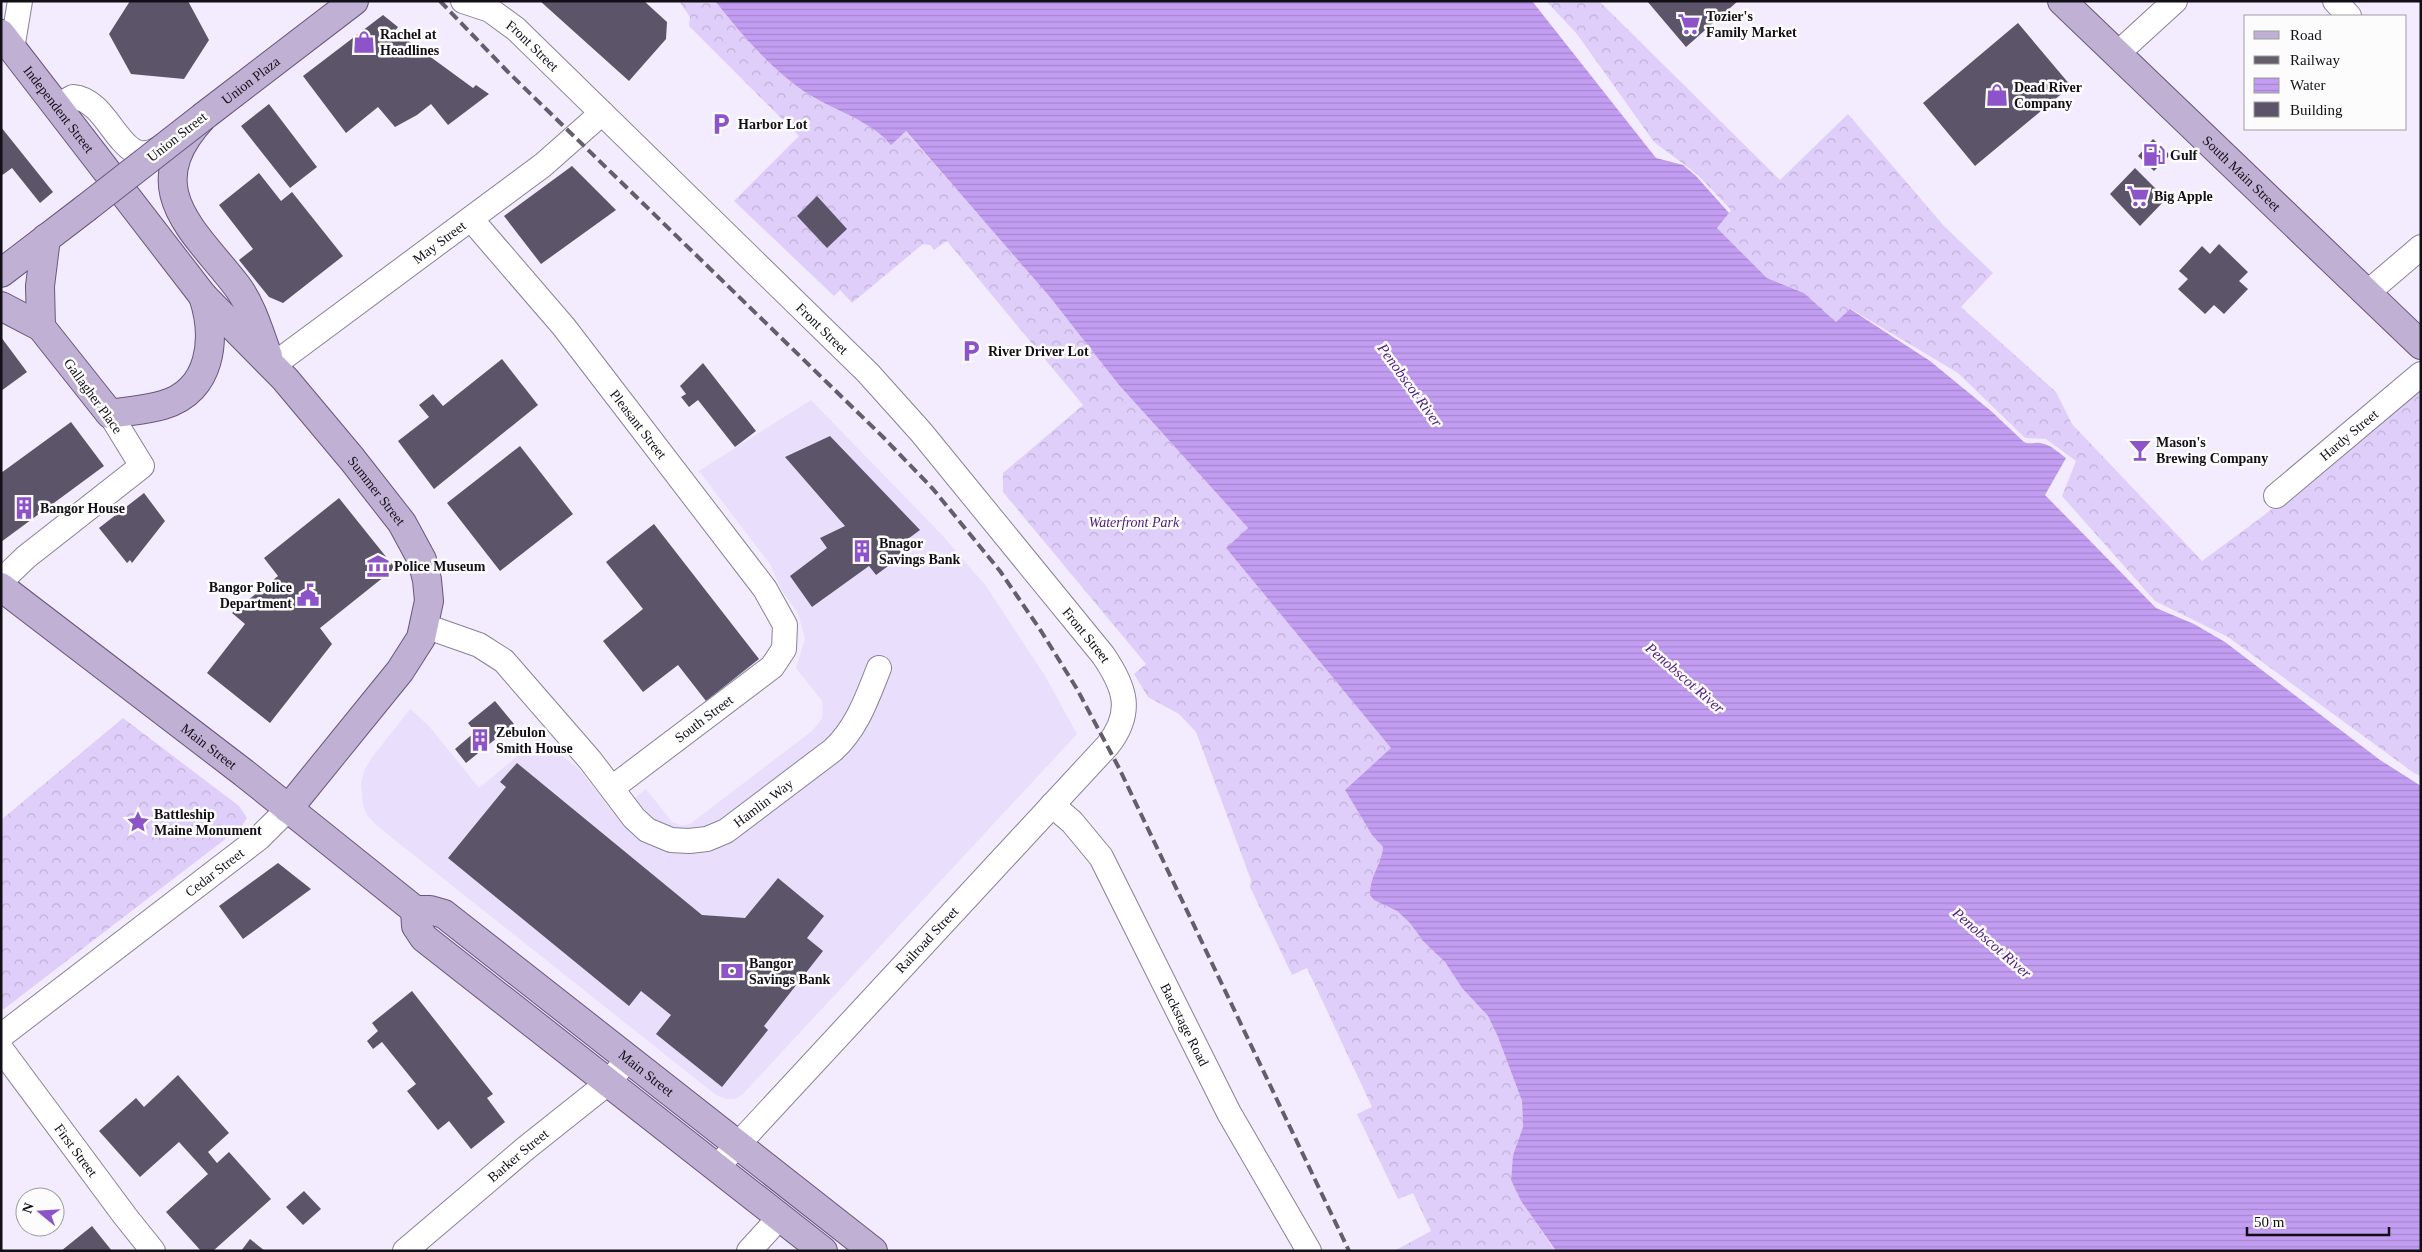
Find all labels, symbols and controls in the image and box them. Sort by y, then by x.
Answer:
place label: Tozier's Family Market [1706,9,1797,40]
supermarket icon: Tozier's Family Market [1676,11,1702,37]
legend [2244,15,2407,130]
street label: Front Street [504,17,562,74]
place label: Rachel at Headlines [380,27,440,58]
text: Road [2290,27,2322,43]
shop icon: Rachel at Headlines [351,29,377,55]
text: Railway [2290,52,2340,68]
street label: Union Plaza [219,53,283,107]
street label: Independent Street [21,63,97,156]
text: Water [2290,77,2325,93]
place label: Dead River Company [2014,80,2082,111]
shop icon: Dead River Company [1984,82,2010,108]
text: Building [2290,102,2343,118]
street label: Union Street [144,109,210,165]
parking icon: Harbor Lot [708,111,734,137]
place label: Harbor Lot [738,117,808,132]
street label: South Main Street [2200,133,2284,214]
fuel station icon: Gulf [2141,142,2167,168]
place label: Gulf [2170,148,2198,163]
supermarket icon: Big Apple [2125,183,2151,209]
place label: Big Apple [2154,189,2213,204]
street label: May Street [410,218,468,267]
street label: Front Street [793,300,851,357]
parking icon: River Driver Lot [958,338,984,364]
water label: Penobscot River [1374,340,1446,430]
place label: River Driver Lot [988,344,1089,359]
street label: Gallagher Place [61,356,125,436]
street label: Pleasant Street [607,387,670,462]
street label: Hardy Street [2317,406,2381,463]
place label: Mason's Brewing Company [2156,435,2268,466]
bar icon: Mason's Brewing Company [2127,437,2153,463]
street label: Summer Street [345,453,408,528]
building icon: Bangor House [11,495,37,521]
place label: Bangor House [40,501,125,516]
park label: Waterfront Park [1089,515,1180,530]
place label: Bnagor Savings Bank [879,536,961,567]
building icon: Bnagor Savings Bank [849,538,875,564]
museum icon: Police Museum [365,553,391,579]
place label: Police Museum [394,559,486,574]
place label: Bangor Police Department [209,580,292,611]
public building icon: Bangor Police Department [295,582,321,608]
street label: Front Street [1060,604,1113,665]
water label: Penobscot River [1642,639,1728,717]
street label: South Street [672,692,736,746]
street label: Main Street [178,720,240,772]
place label: Zebulon Smith House [496,725,573,756]
building icon: Zebulon Smith House [467,727,493,753]
street label: Hamlin Way [731,776,796,830]
place label: Battleship Maine Monument [154,807,262,838]
place icon: Battleship Maine Monument [125,809,151,835]
street label: Cedar Street [182,845,247,899]
street label: Railroad Street [893,904,961,976]
water label: Penobscot River [1949,904,2035,982]
place label: Bangor Savings Bank [749,956,831,987]
bank icon: Bangor Savings Bank [719,958,745,984]
street label: Backstage Road [1158,981,1212,1068]
street label: Main Street [616,1047,677,1099]
street label: First Street [52,1121,101,1180]
street label: Barker Street [485,1126,551,1185]
north arrow [15,1187,65,1237]
text: N [19,1201,37,1215]
scale bar [2247,1204,2390,1236]
text: 50 m [2254,1214,2285,1230]

